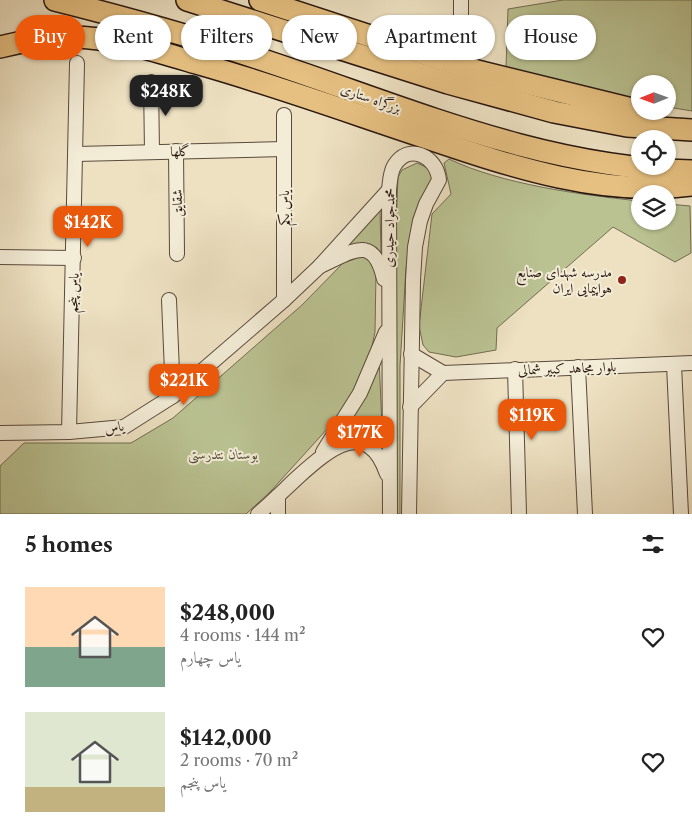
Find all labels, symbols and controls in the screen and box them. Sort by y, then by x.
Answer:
chip: Buy [15,15,85,60]
chip: Rent [95,15,171,60]
chip: Filters [181,15,272,60]
chip: New [282,15,357,60]
chip: Apartment [367,15,495,60]
chip: House [505,15,596,60]
pin: $248K [131,74,201,117]
north arrow [631,75,676,120]
map controls [631,75,676,230]
street label: بزرگراه ستاری [338,79,404,117]
text: $248K [141,81,191,101]
button: locate [631,130,676,175]
street label: گلها [170,142,190,160]
button: layers [631,185,676,230]
street label: محمدجواد حیدری [379,188,399,268]
street label: شقایق [168,189,186,217]
street label: یاس یکم [275,189,298,226]
pin: $142K [53,206,123,248]
text: $142K [64,212,112,232]
place label: مدرسه شهدای صنایع هواپیمایی ایران [516,263,612,298]
street label: یاس پنجم [63,271,88,314]
marker: مدرسه شهدای صنایع هواپیمایی ایران [616,274,628,286]
street label: بلوار مجاهد کبیر شمالی [517,357,617,379]
pin: $221K [149,364,219,406]
text: $221K [160,370,208,390]
pin: $119K [497,398,567,441]
text: $119K [509,405,555,425]
street label: یاس [103,416,127,438]
pin: $177K [325,416,395,458]
text: $177K [337,422,383,442]
park label: بوستان نتدرستی [188,445,259,464]
icon: filters [639,530,667,558]
text: 5 homes [25,532,113,557]
text: $248,000 [180,600,275,625]
icon: home [65,607,125,667]
icon: heart [639,623,667,651]
text: 4 rooms · 144 m² [180,625,305,645]
text: یاس چهارم [180,647,241,667]
text: $142,000 [180,725,272,750]
icon: home [65,732,125,792]
icon: heart [639,748,667,776]
text: 2 rooms · 70 m² [180,750,298,770]
text: یاس پنجم [180,772,226,792]

